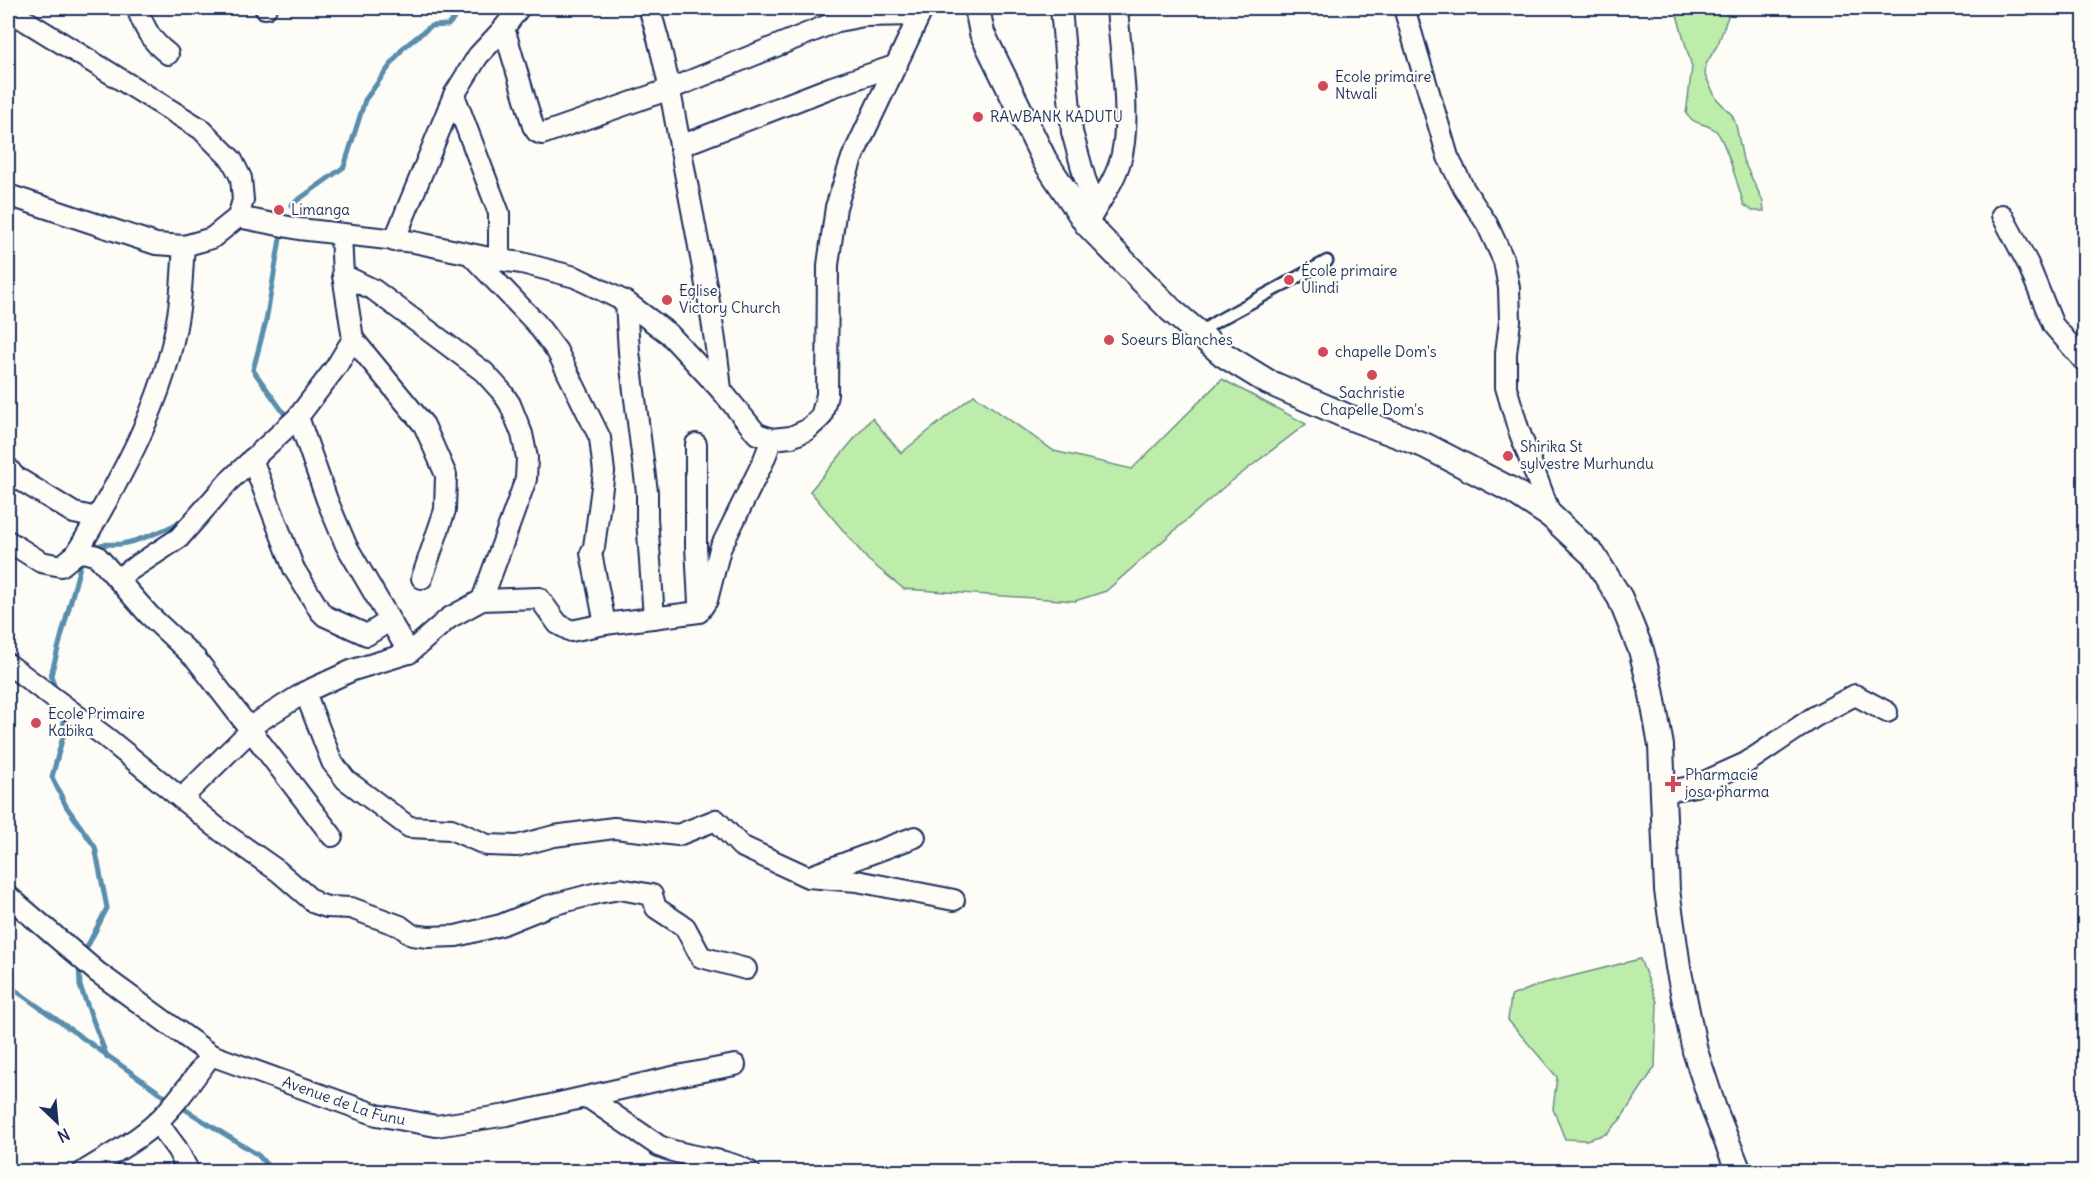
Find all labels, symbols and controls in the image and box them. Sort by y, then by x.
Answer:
place label: Ecole primaire Ntwali [1335,67,1431,103]
marker: Ecole primaire Ntwali [1316,79,1330,93]
place label: RAWBANK KADUTU [990,107,1123,126]
marker: RAWBANK KADUTU [971,110,985,124]
place label: Limanga [291,200,350,219]
marker: Limanga [272,203,286,217]
place label: École primaire Ulindi [1301,261,1397,297]
marker: École primaire Ulindi [1282,273,1296,287]
place label: Eglise Victory Church [679,281,781,317]
marker: Eglise Victory Church [660,293,674,307]
place label: Soeurs Blanches [1121,330,1233,349]
marker: Soeurs Blanches [1102,333,1116,347]
place label: chapelle Dom's [1335,342,1437,361]
marker: chapelle Dom's [1316,345,1330,359]
marker: Sachristie Chapelle Dom's [1365,368,1379,382]
place label: Sachristie Chapelle Dom's [1320,383,1424,419]
place label: Shirika St sylvestre Murhundu [1520,437,1654,473]
marker: Shirika St sylvestre Murhundu [1501,449,1515,463]
place label: Ecole Primaire Kabika [48,704,145,740]
marker: Ecole Primaire Kabika [29,716,43,730]
place label: Pharmacie josa pharma [1684,765,1770,801]
marker: Pharmacie josa pharma [1666,777,1680,791]
street label: Avenue de La Funu [280,1072,407,1129]
north arrow [27,1092,87,1152]
text: N [54,1124,73,1147]

